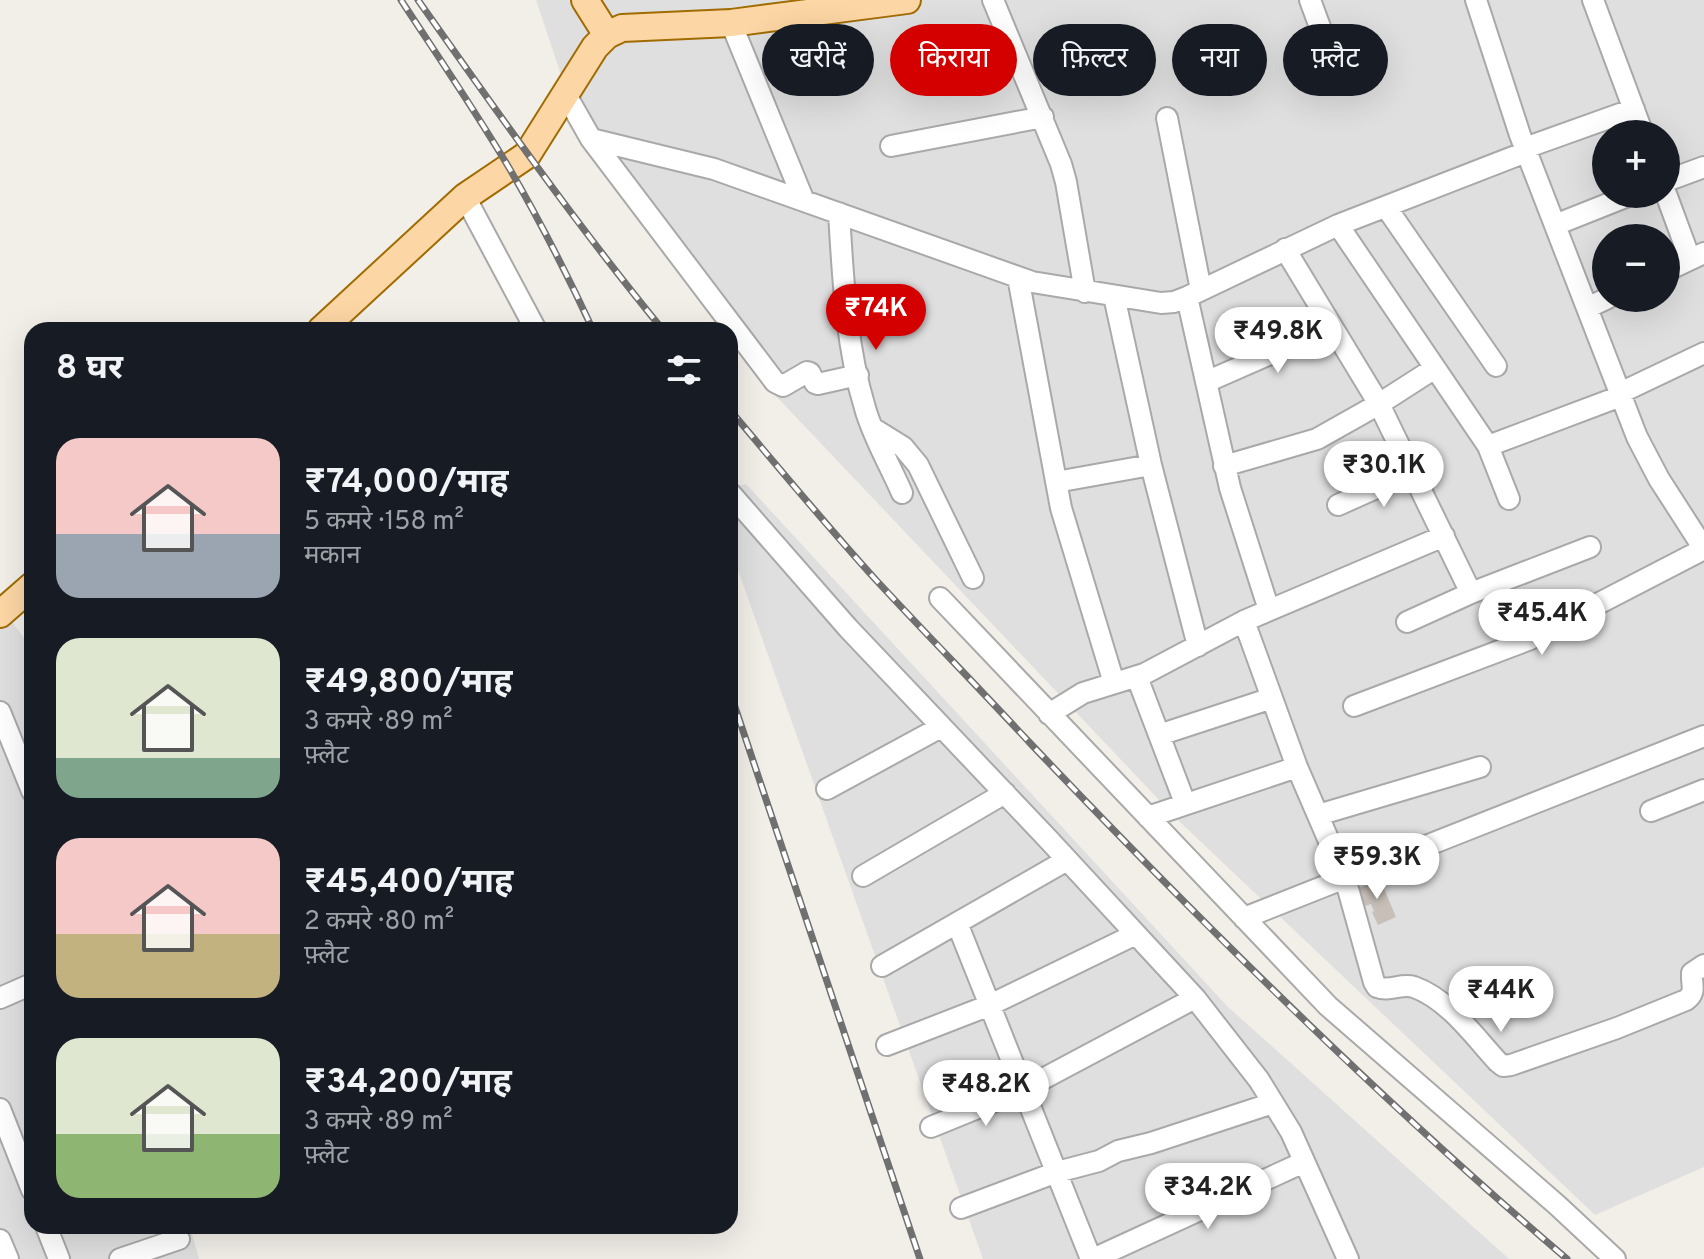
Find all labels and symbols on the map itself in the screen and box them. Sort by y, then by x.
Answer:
pin: ₹74K [829,284,923,352]
pin: ₹49.8K [1213,307,1343,375]
pin: ₹30.1K [1319,441,1449,509]
pin: ₹45.4K [1477,589,1607,657]
pin: ₹59.3K [1312,833,1442,901]
pin: ₹44K [1454,966,1548,1034]
pin: ₹48.2K [921,1060,1051,1128]
pin: ₹34.2K [1143,1163,1273,1231]

